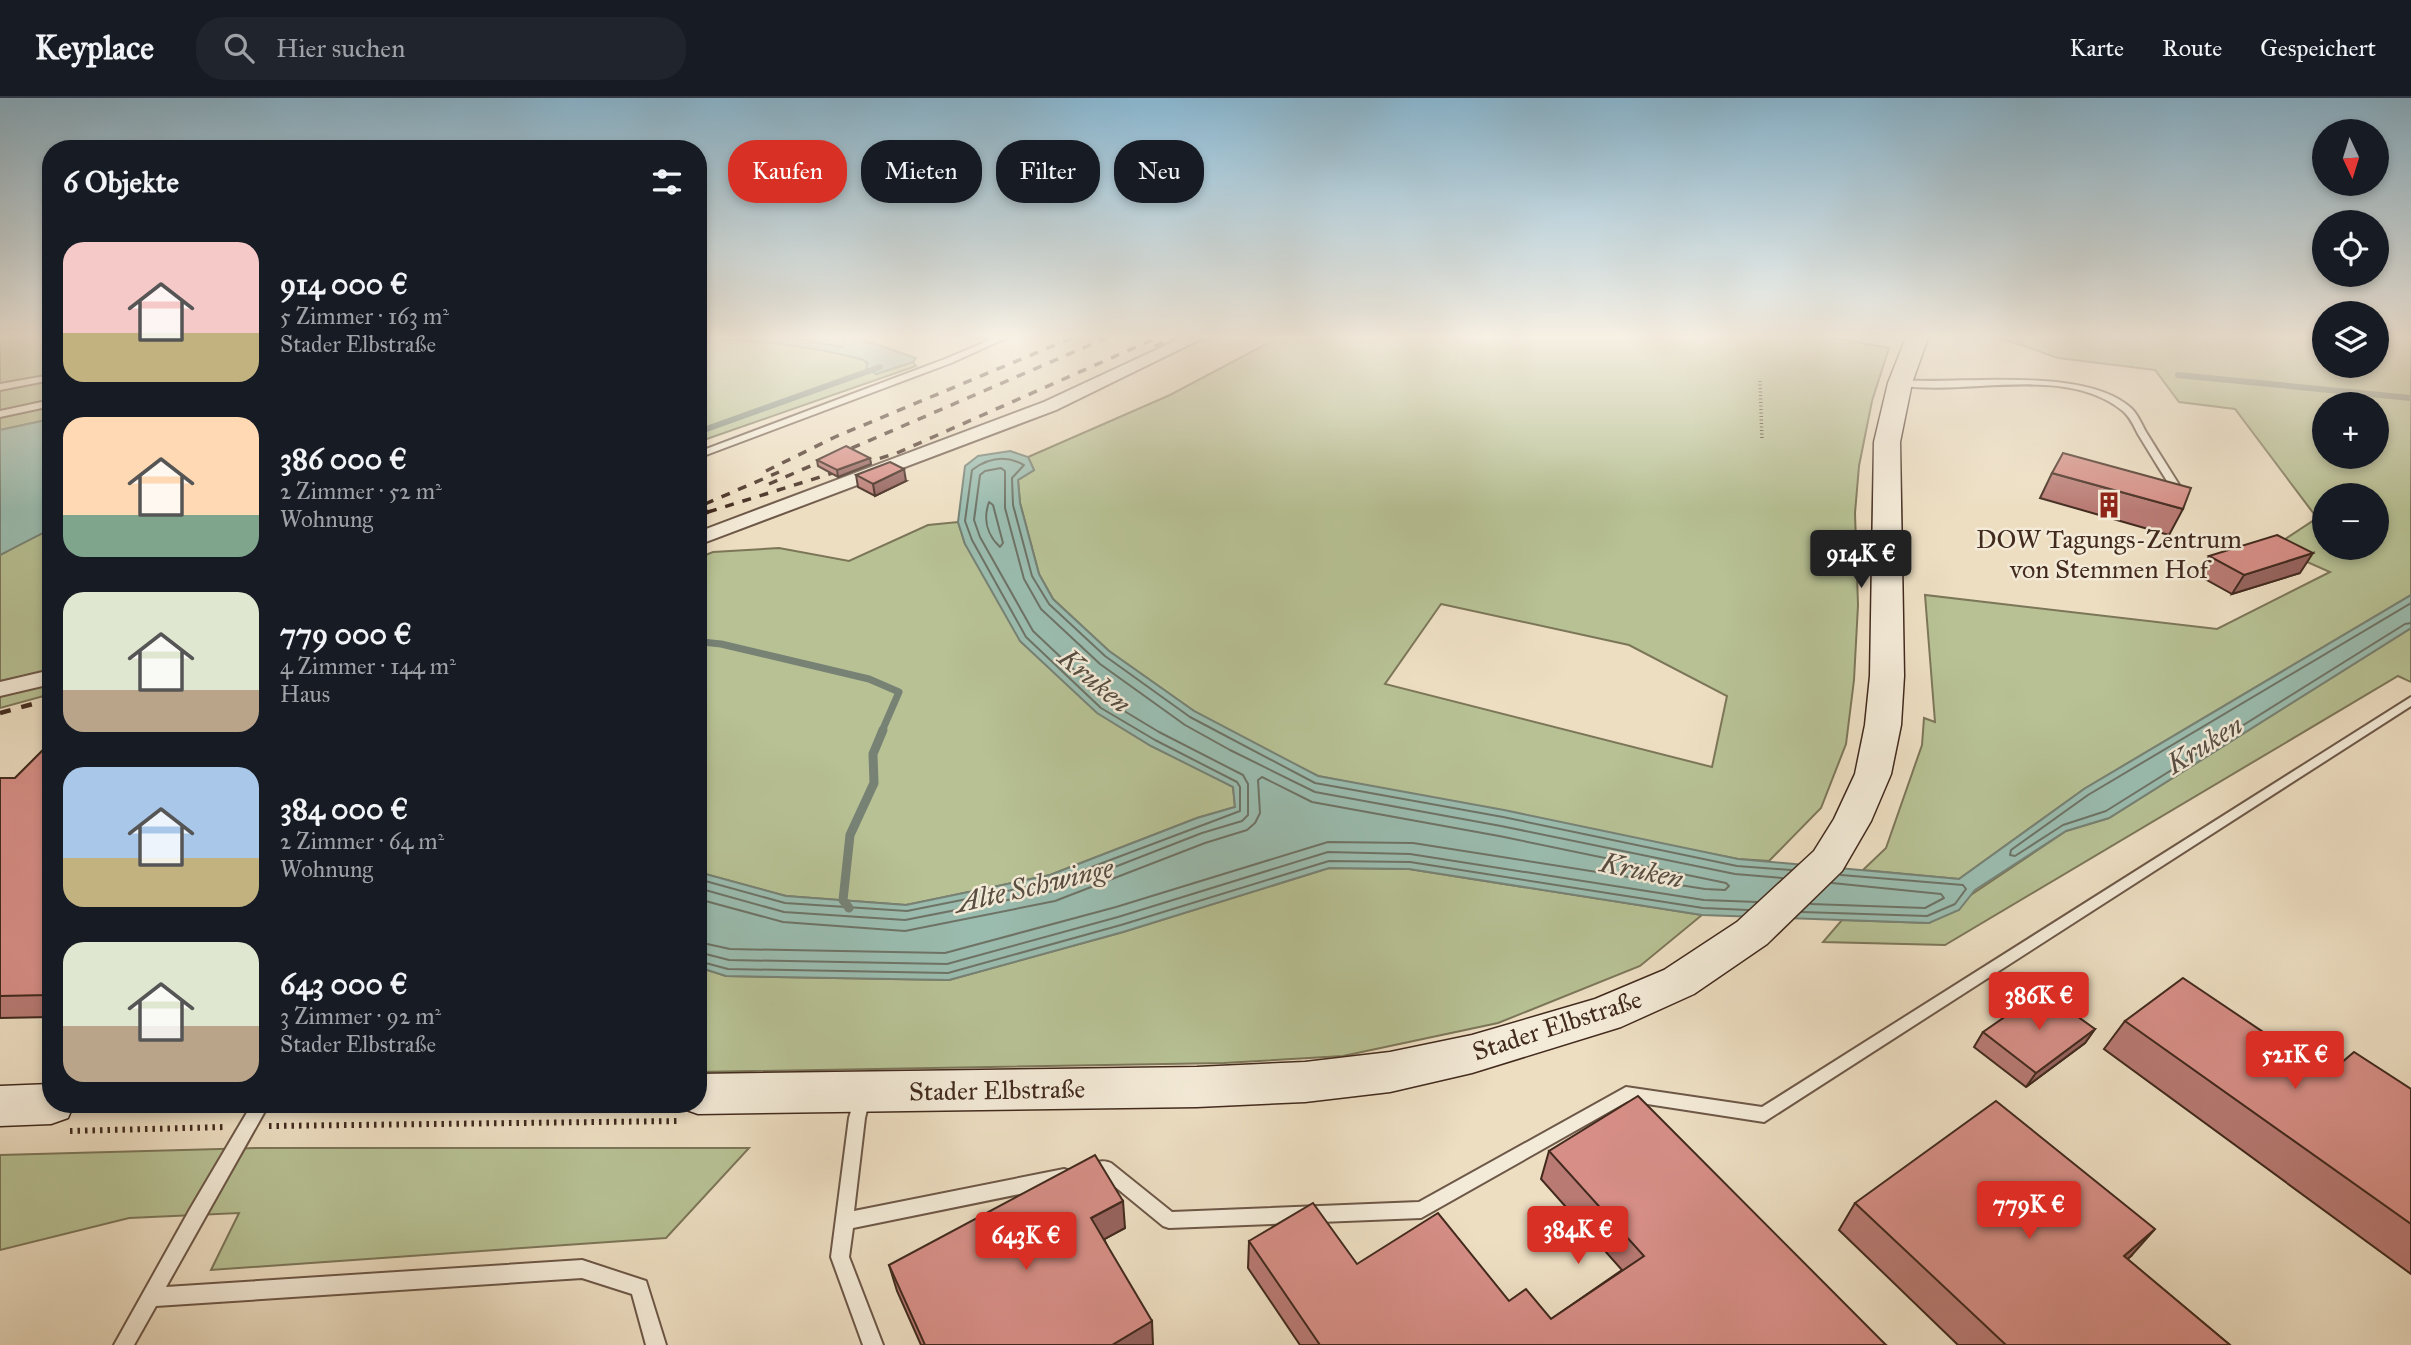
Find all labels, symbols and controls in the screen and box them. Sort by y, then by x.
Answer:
search box [196,17,686,80]
text: Keyplace [35,28,154,68]
icon: search [220,29,258,67]
text: Hier suchen [276,32,405,64]
text: Karte [2069,33,2124,63]
text: Route [2162,33,2222,63]
text: Gespeichert [2260,33,2376,63]
north arrow [2312,119,2389,196]
map controls [2312,119,2389,560]
chip: Kaufen [728,140,847,203]
chip: Mieten [861,140,982,203]
chip: Filter [996,140,1100,203]
chip: Neu [1114,140,1204,203]
icon: filters [648,163,686,201]
text: 6 Objekte [63,164,179,200]
button: locate [2312,210,2389,287]
text: 914 000 € [280,266,408,302]
icon: home [119,270,203,354]
button: layers [2312,301,2389,378]
text: 5 Zimmer · 163 m² [280,302,449,330]
text: Stader Elbstraße [280,330,436,358]
button: + [2312,392,2389,469]
text: 386 000 € [280,441,407,477]
icon: home [119,445,203,529]
text: 2 Zimmer · 52 m² [280,477,442,505]
button: − [2312,483,2389,560]
building icon: DOW Tagungs-Zentrum von Stemmen Hof [2094,490,2124,520]
text: Wohnung [280,505,373,533]
place label: DOW Tagungs-Zentrum von Stemmen Hof [1976,523,2242,585]
pin: 914K € [1804,531,1918,590]
text: 914K € [1826,539,1896,567]
text: 779 000 € [280,616,412,652]
icon: home [119,620,203,704]
water label: Kruken [1050,639,1138,721]
text: 4 Zimmer · 144 m² [280,652,456,680]
text: Haus [280,680,330,708]
water label: Kruken [2158,707,2249,783]
text: 384 000 € [280,791,408,827]
icon: home [119,795,203,879]
text: 2 Zimmer · 64 m² [280,827,444,855]
water label: Kruken [1595,844,1687,896]
water label: Alte Schwinge [949,850,1117,921]
text: Wohnung [280,855,373,883]
text: 643 000 € [280,966,408,1002]
icon: home [119,970,203,1054]
pin: 386K € [1982,972,2096,1032]
text: 386K € [2005,981,2073,1009]
street label: Stader Elbstraße [1468,982,1646,1067]
text: 3 Zimmer · 92 m² [280,1002,441,1030]
text: Stader Elbstraße [280,1030,436,1058]
pin: 521K € [2238,1032,2352,1091]
text: 521K € [2262,1040,2328,1068]
street label: Stader Elbstraße [909,1072,1086,1108]
pin: 779K € [1972,1182,2086,1241]
text: 779K € [1993,1190,2065,1218]
pin: 384K € [1521,1206,1635,1266]
pin: 643K € [969,1212,1083,1272]
text: 384K € [1543,1215,1613,1243]
text: 643K € [991,1221,1061,1249]

